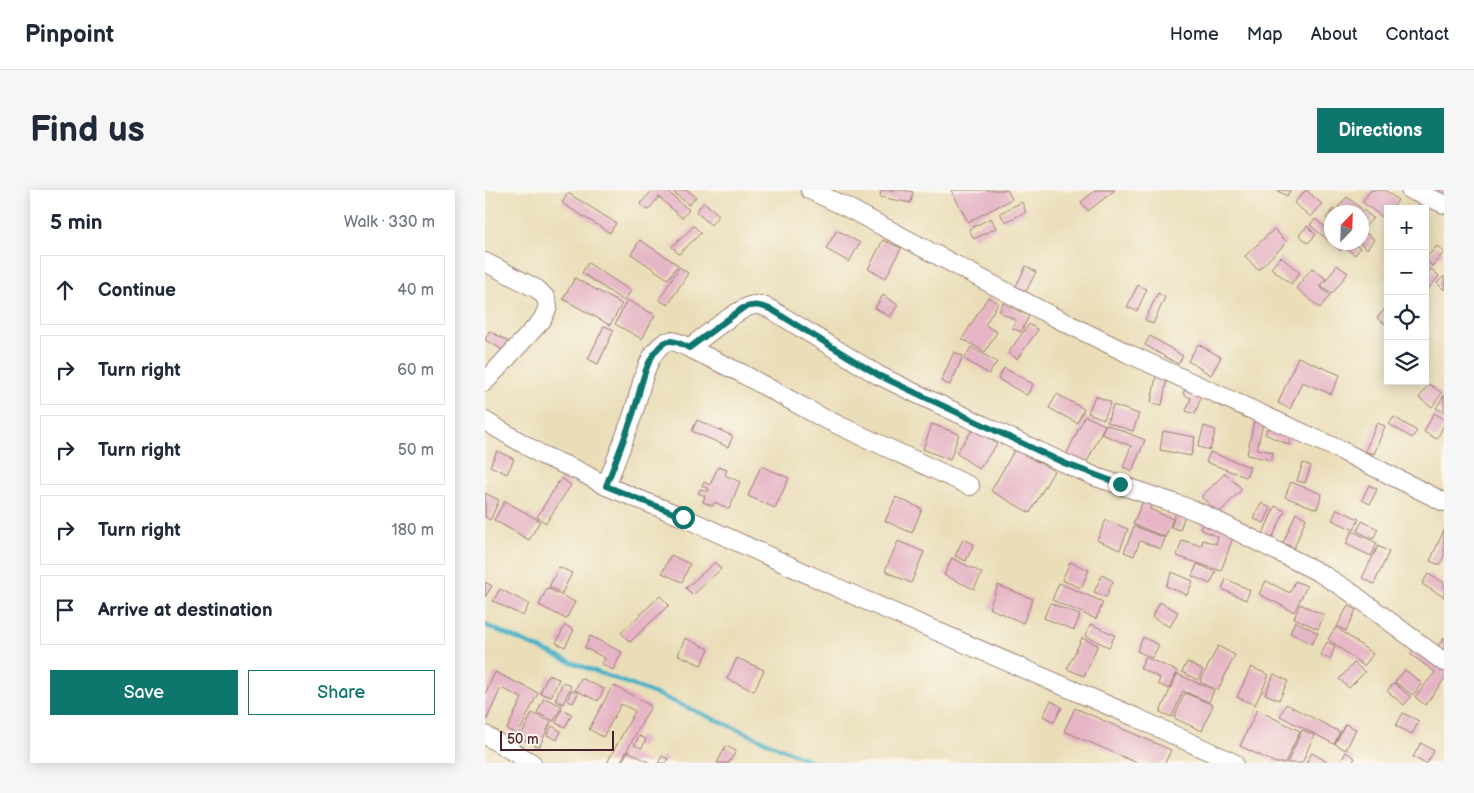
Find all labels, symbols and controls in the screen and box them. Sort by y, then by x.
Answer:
text: Pinpoint [25,20,114,49]
text: Home [1170,24,1219,45]
text: Map [1247,24,1283,45]
text: About [1311,24,1358,45]
text: Contact [1386,24,1449,45]
button: Directions [1317,108,1444,153]
text: Find us [30,109,145,152]
north arrow [1324,205,1369,250]
map controls [1384,205,1429,385]
button: + [1384,205,1429,250]
text: 5 min [50,210,103,235]
text: Walk · 330 m [344,213,435,232]
button: − [1384,250,1429,295]
icon: ahead [51,276,79,304]
text: Continue [98,279,176,302]
text: 40 m [397,281,434,300]
button: locate [1384,295,1429,340]
button: layers [1384,340,1429,385]
icon: right [51,356,79,384]
text: Turn right [98,359,181,382]
text: 60 m [397,361,434,380]
icon: right [51,436,79,464]
text: Turn right [98,439,181,462]
text: 50 m [398,441,434,460]
route end [1109,473,1132,496]
route start [672,506,695,529]
icon: right [51,516,79,544]
text: Turn right [98,519,181,542]
text: 180 m [392,521,434,540]
icon: arrive [51,596,79,624]
text: Arrive at destination [98,599,273,622]
button: Save [50,670,238,715]
button: Share [248,670,435,715]
scale bar [500,728,614,751]
text: 50 m [507,731,539,748]

